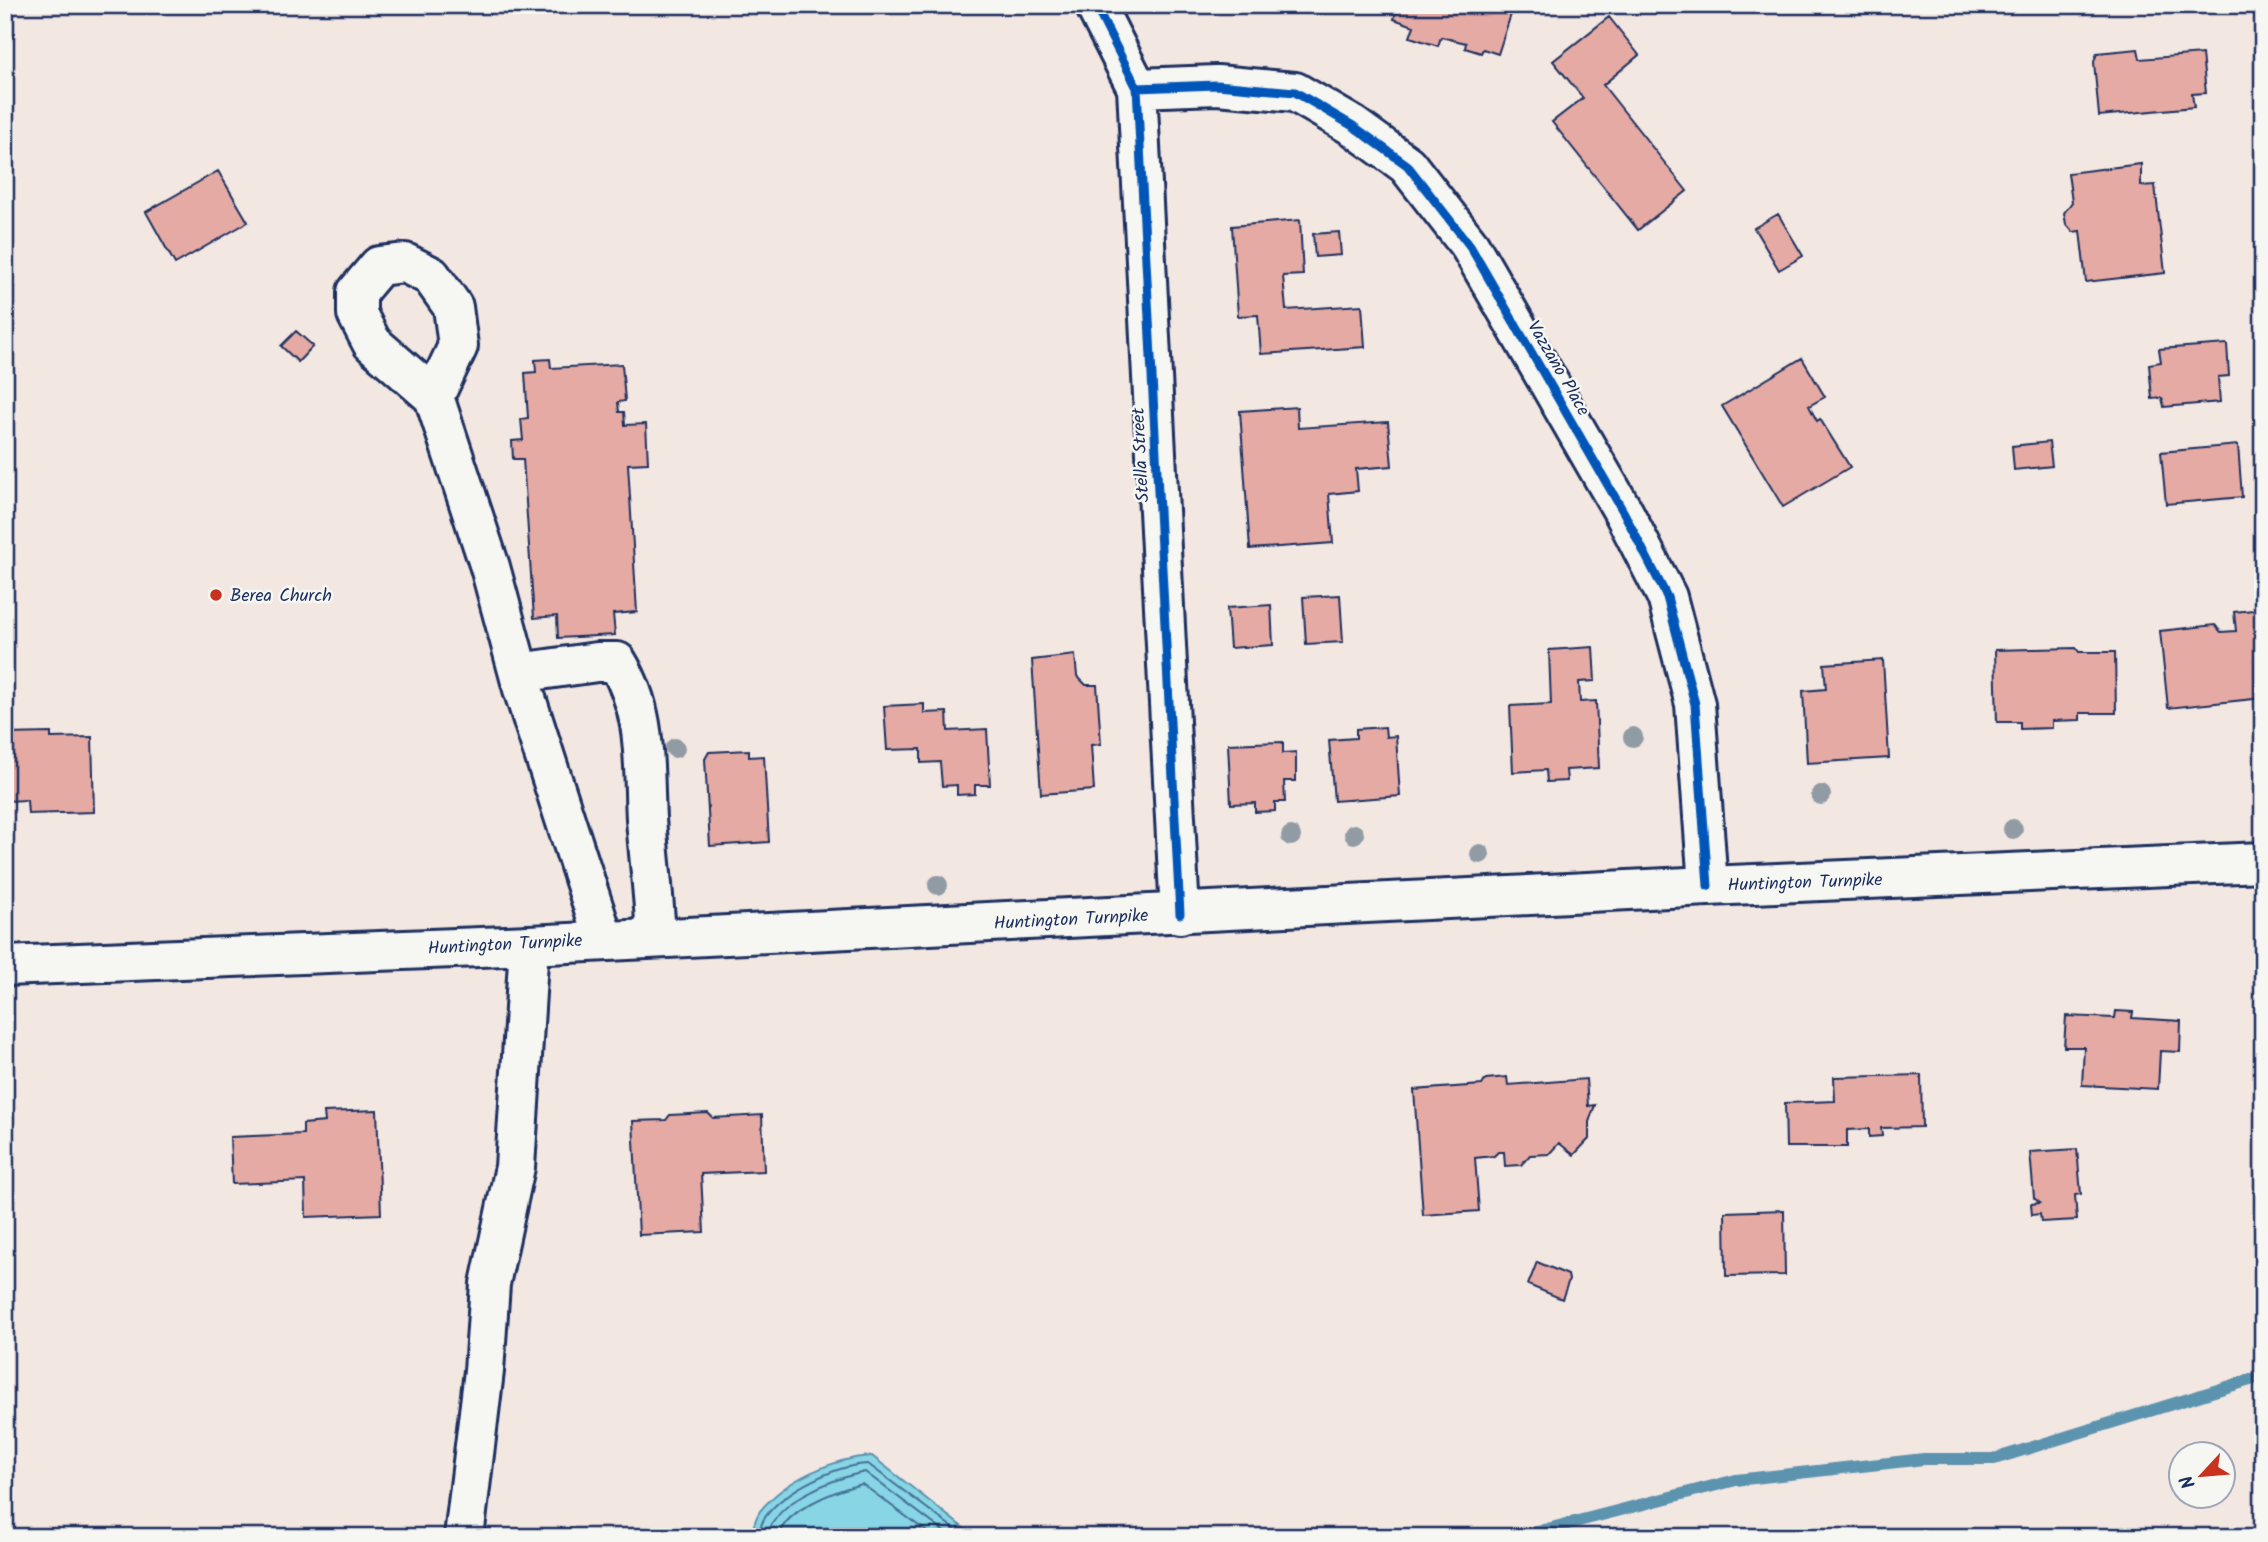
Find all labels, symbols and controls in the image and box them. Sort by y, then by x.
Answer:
street label: Vazzano Place [1519,316,1597,422]
street label: Stella Street [1124,406,1158,503]
place label: Berea Church [230,582,332,611]
marker: Berea Church [208,587,224,603]
street label: Huntington Turnpike [1727,866,1883,901]
street label: Huntington Turnpike [993,902,1149,939]
street label: Huntington Turnpike [427,927,583,964]
north arrow [2166,1440,2236,1510]
text: N [2172,1470,2205,1494]

